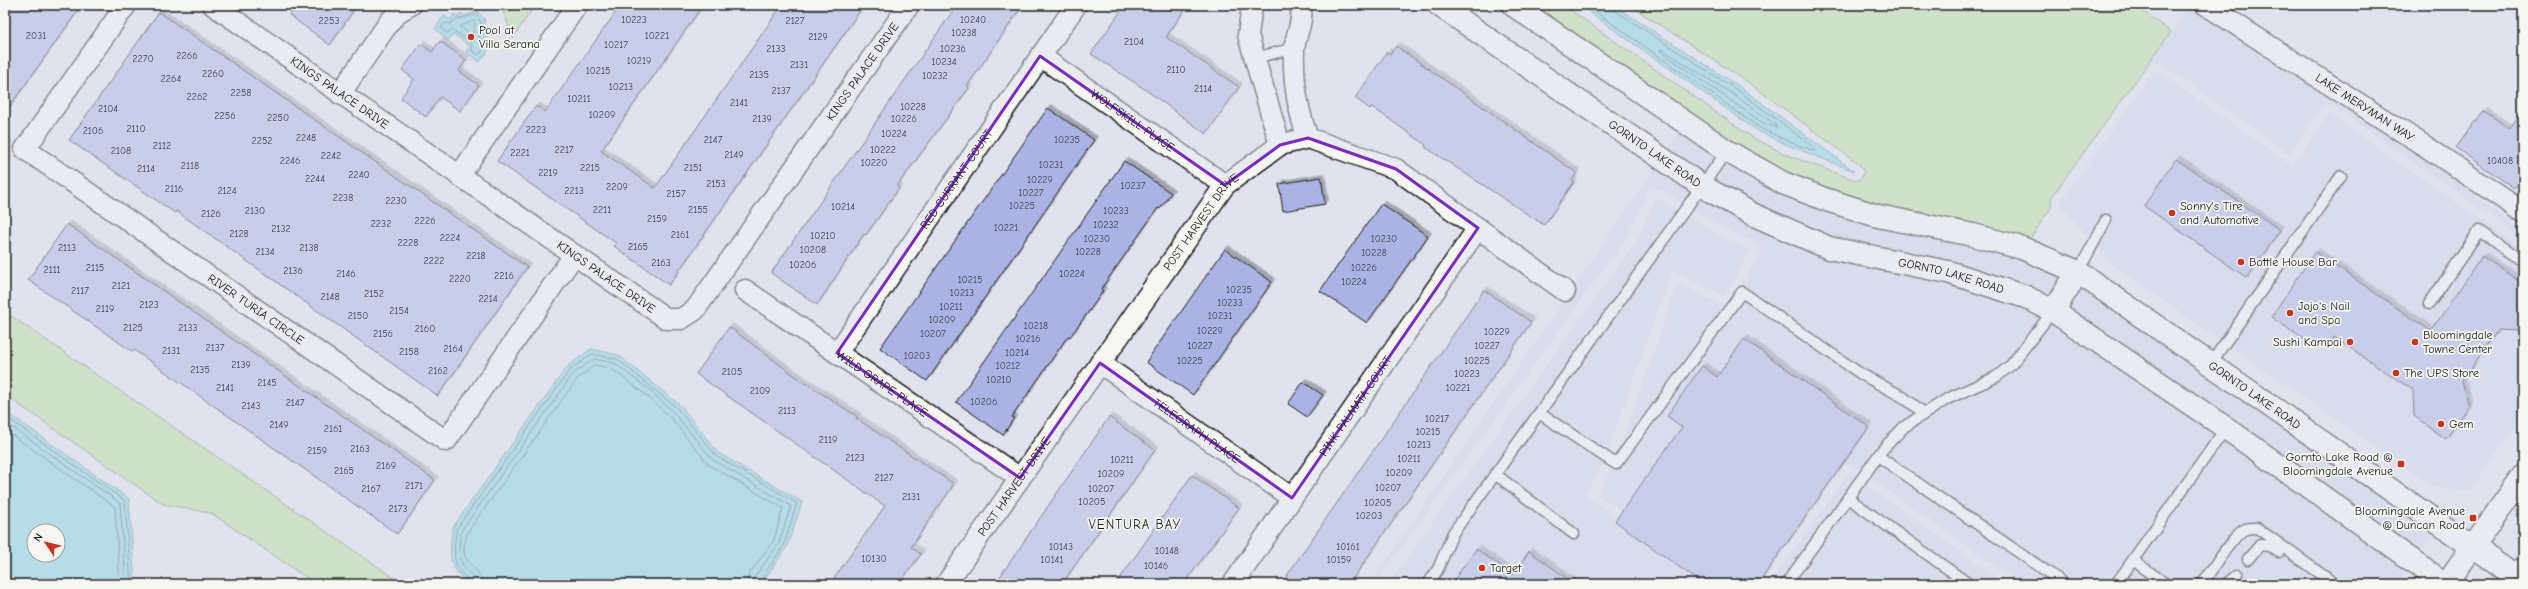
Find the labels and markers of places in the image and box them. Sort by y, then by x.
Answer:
place label: Pool at Villa Serana [479,23,540,51]
marker: Pool at Villa Serana [466,32,476,42]
place label: Sonny's Tire and Automotive [2180,199,2259,227]
marker: Sonny's Tire and Automotive [2167,208,2177,218]
place label: Bottle House Bar [2249,255,2337,269]
marker: Bottle House Bar [2236,257,2246,267]
place label: Jojo's Nail and Spa [2298,299,2350,327]
marker: Jojo's Nail and Spa [2285,308,2295,318]
place label: Bloomingdale Towne Center [2423,328,2493,356]
place label: Sushi Kampai [2273,335,2342,349]
marker: Sushi Kampai [2345,337,2355,347]
marker: Bloomingdale Towne Center [2410,337,2420,347]
place label: The UPS Store [2404,366,2479,380]
marker: The UPS Store [2391,368,2401,378]
place label: Gem [2449,417,2474,431]
marker: Gem [2436,419,2446,429]
place label: Gornto Lake Road @ Bloomingdale Avenue [2283,450,2393,478]
marker: Gornto Lake Road @ Bloomingdale Avenue [2396,459,2406,469]
place label: Bloomingdale Avenue @ Duncan Road [2355,504,2465,532]
marker: Bloomingdale Avenue @ Duncan Road [2468,513,2478,523]
place label: Target [1490,561,1522,575]
marker: Target [1477,563,1487,573]

